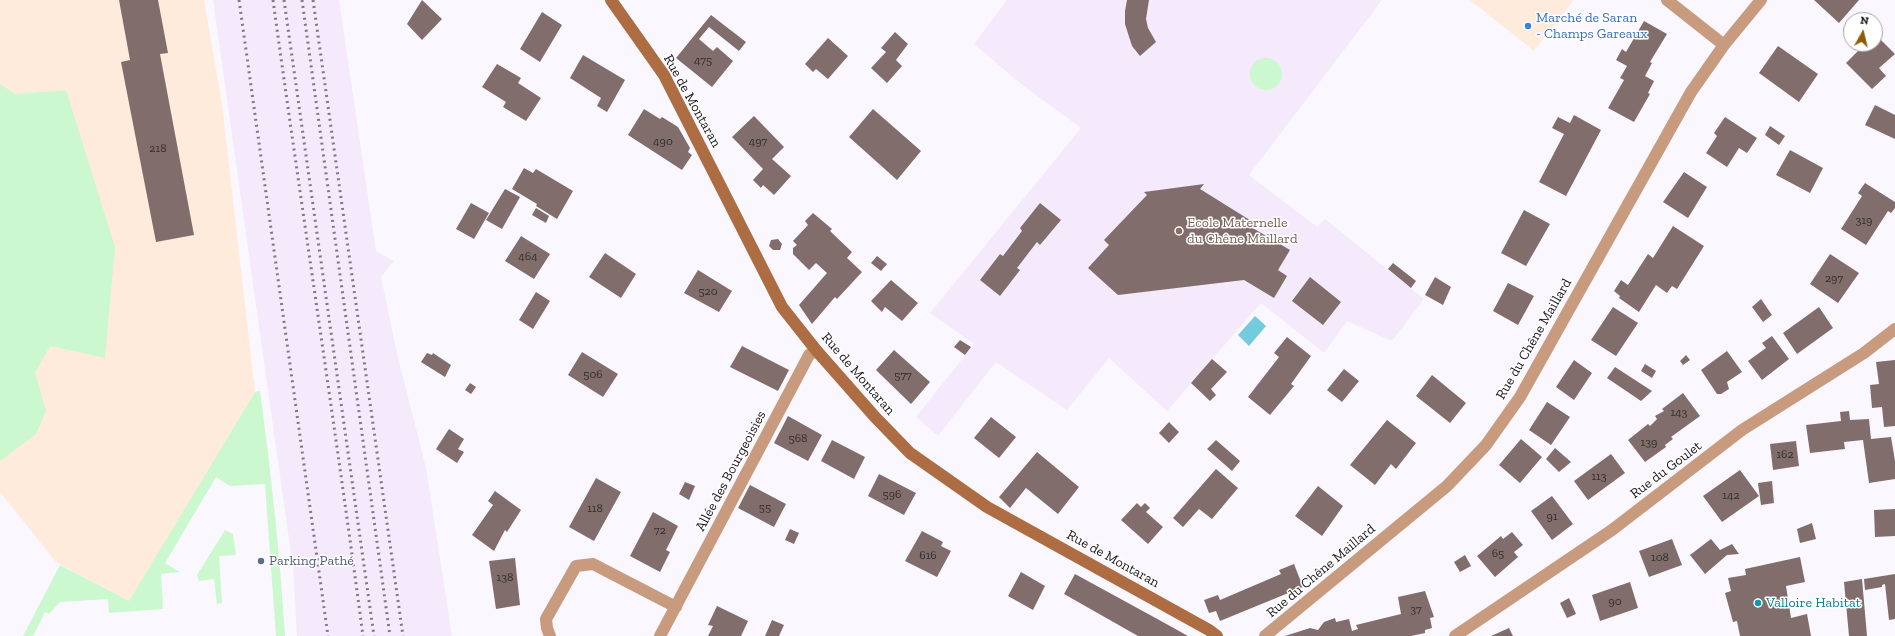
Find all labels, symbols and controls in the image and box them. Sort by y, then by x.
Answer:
place label: Marché de Saran - Champs Gareaux [1536,10,1647,42]
north arrow [1843,12,1883,52]
text: N [1860,14,1870,28]
marker: Marché de Saran - Champs Gareaux [1523,21,1533,31]
street label: Rue de Montaran [660,52,724,150]
house number: 475 [694,54,712,68]
house number: 490 [653,135,673,149]
house number: 497 [749,135,767,149]
house number: 218 [149,142,167,156]
house number: 319 [1856,214,1872,228]
place label: Ecole Maternelle du Chêne Maillard [1187,215,1298,248]
marker: Ecole Maternelle du Chêne Maillard [1174,226,1184,236]
house number: 464 [518,250,538,264]
house number: 297 [1825,272,1843,286]
street label: Rue du Chêne Maillard [1493,276,1575,402]
house number: 520 [698,285,718,299]
street label: Rue de Montaran [818,329,898,419]
house number: 506 [583,368,603,382]
house number: 577 [894,369,912,383]
house number: 143 [1671,406,1687,420]
street label: Allée des Bourgeoisies [692,408,770,534]
house number: 568 [789,432,807,446]
house number: 139 [1641,436,1657,450]
street label: Rue du Goulet [1627,438,1705,502]
house number: 162 [1776,448,1794,462]
house number: 113 [1591,470,1607,484]
house number: 596 [883,488,901,502]
house number: 142 [1722,489,1740,503]
house number: 55 [759,501,771,515]
house number: 118 [587,502,603,516]
house number: 91 [1547,510,1557,524]
street label: Rue du Chêne Maillard [1263,521,1379,621]
house number: 72 [654,524,666,538]
street label: Rue de Montaran [1064,527,1162,591]
house number: 65 [1492,547,1504,561]
house number: 616 [919,549,937,563]
house number: 108 [1651,551,1669,565]
place label: Parking Pathé [269,553,354,569]
marker: Parking Pathé [256,556,266,566]
house number: 138 [497,571,513,585]
house number: 90 [1608,595,1622,609]
place label: Valloire Habitat [1766,595,1861,611]
marker: Valloire Habitat [1753,598,1763,608]
house number: 37 [1410,603,1422,617]

